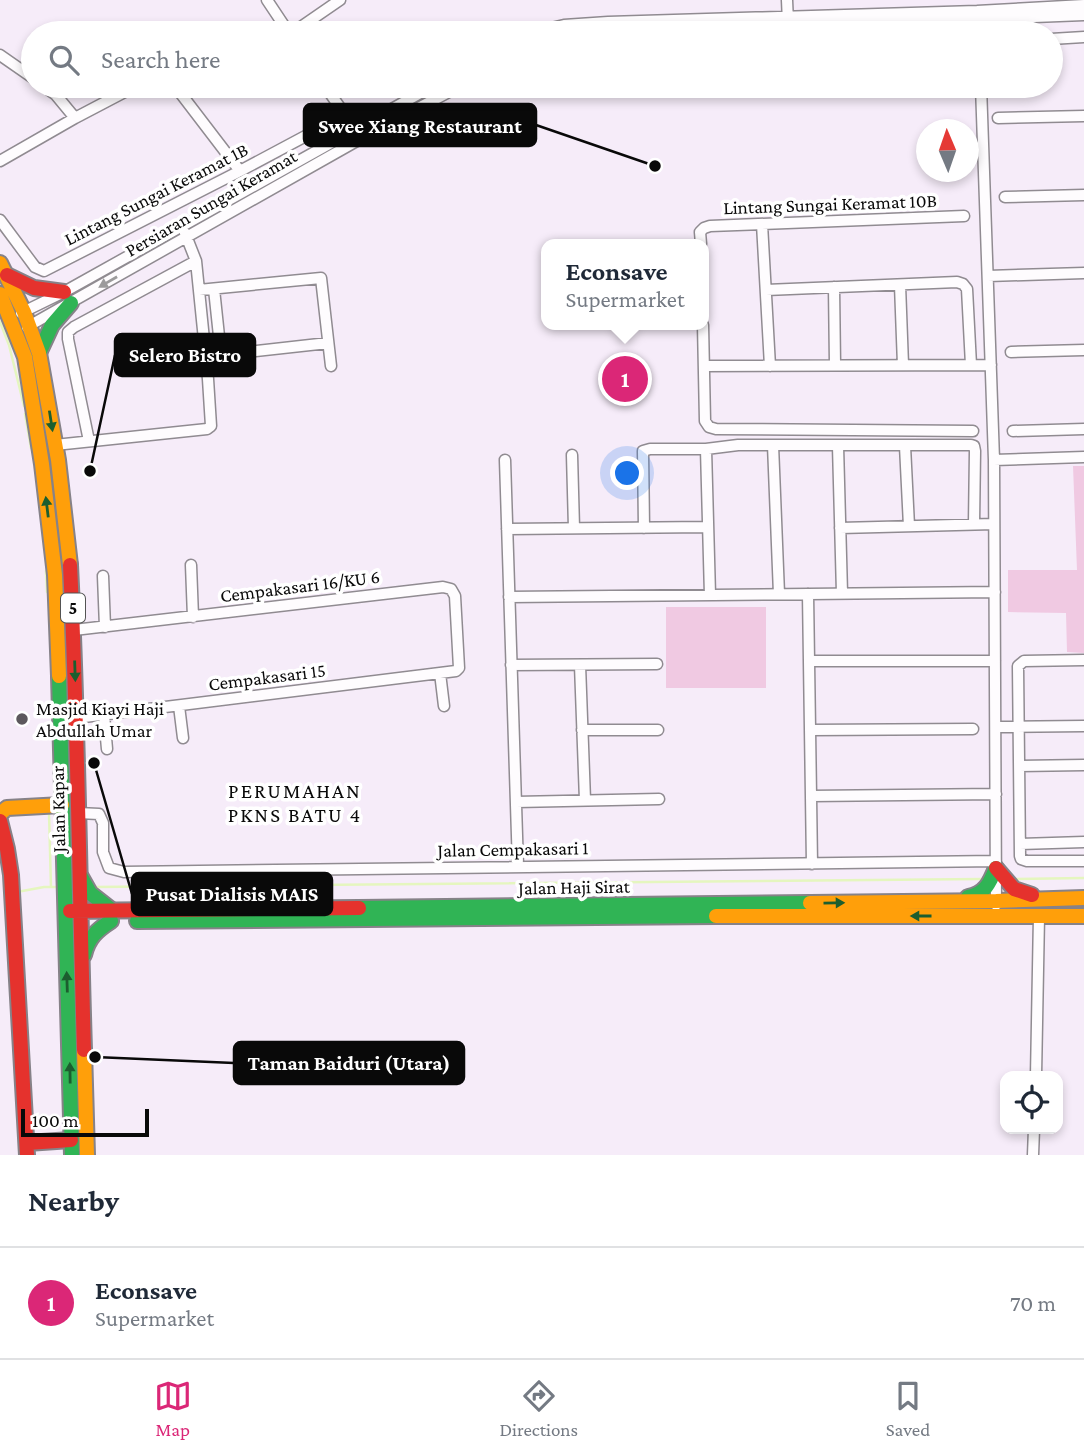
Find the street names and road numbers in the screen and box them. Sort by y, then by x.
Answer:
street label: Lintang Sungai Keramat 1B [61,139,251,249]
street label: Persiaran Sungai Keramat [122,145,301,261]
street label: Lintang Sungai Keramat 10B [723,190,937,218]
street label: Cempakasari 16/KU 6 [219,566,381,606]
road number: 5 [61,594,85,622]
street label: Cempakasari 15 [207,659,327,695]
street label: Jalan Kapar [47,765,69,855]
street label: Jalan Cempakasari 1 [435,837,589,861]
street label: Jalan Haji Sirat [516,876,631,900]

